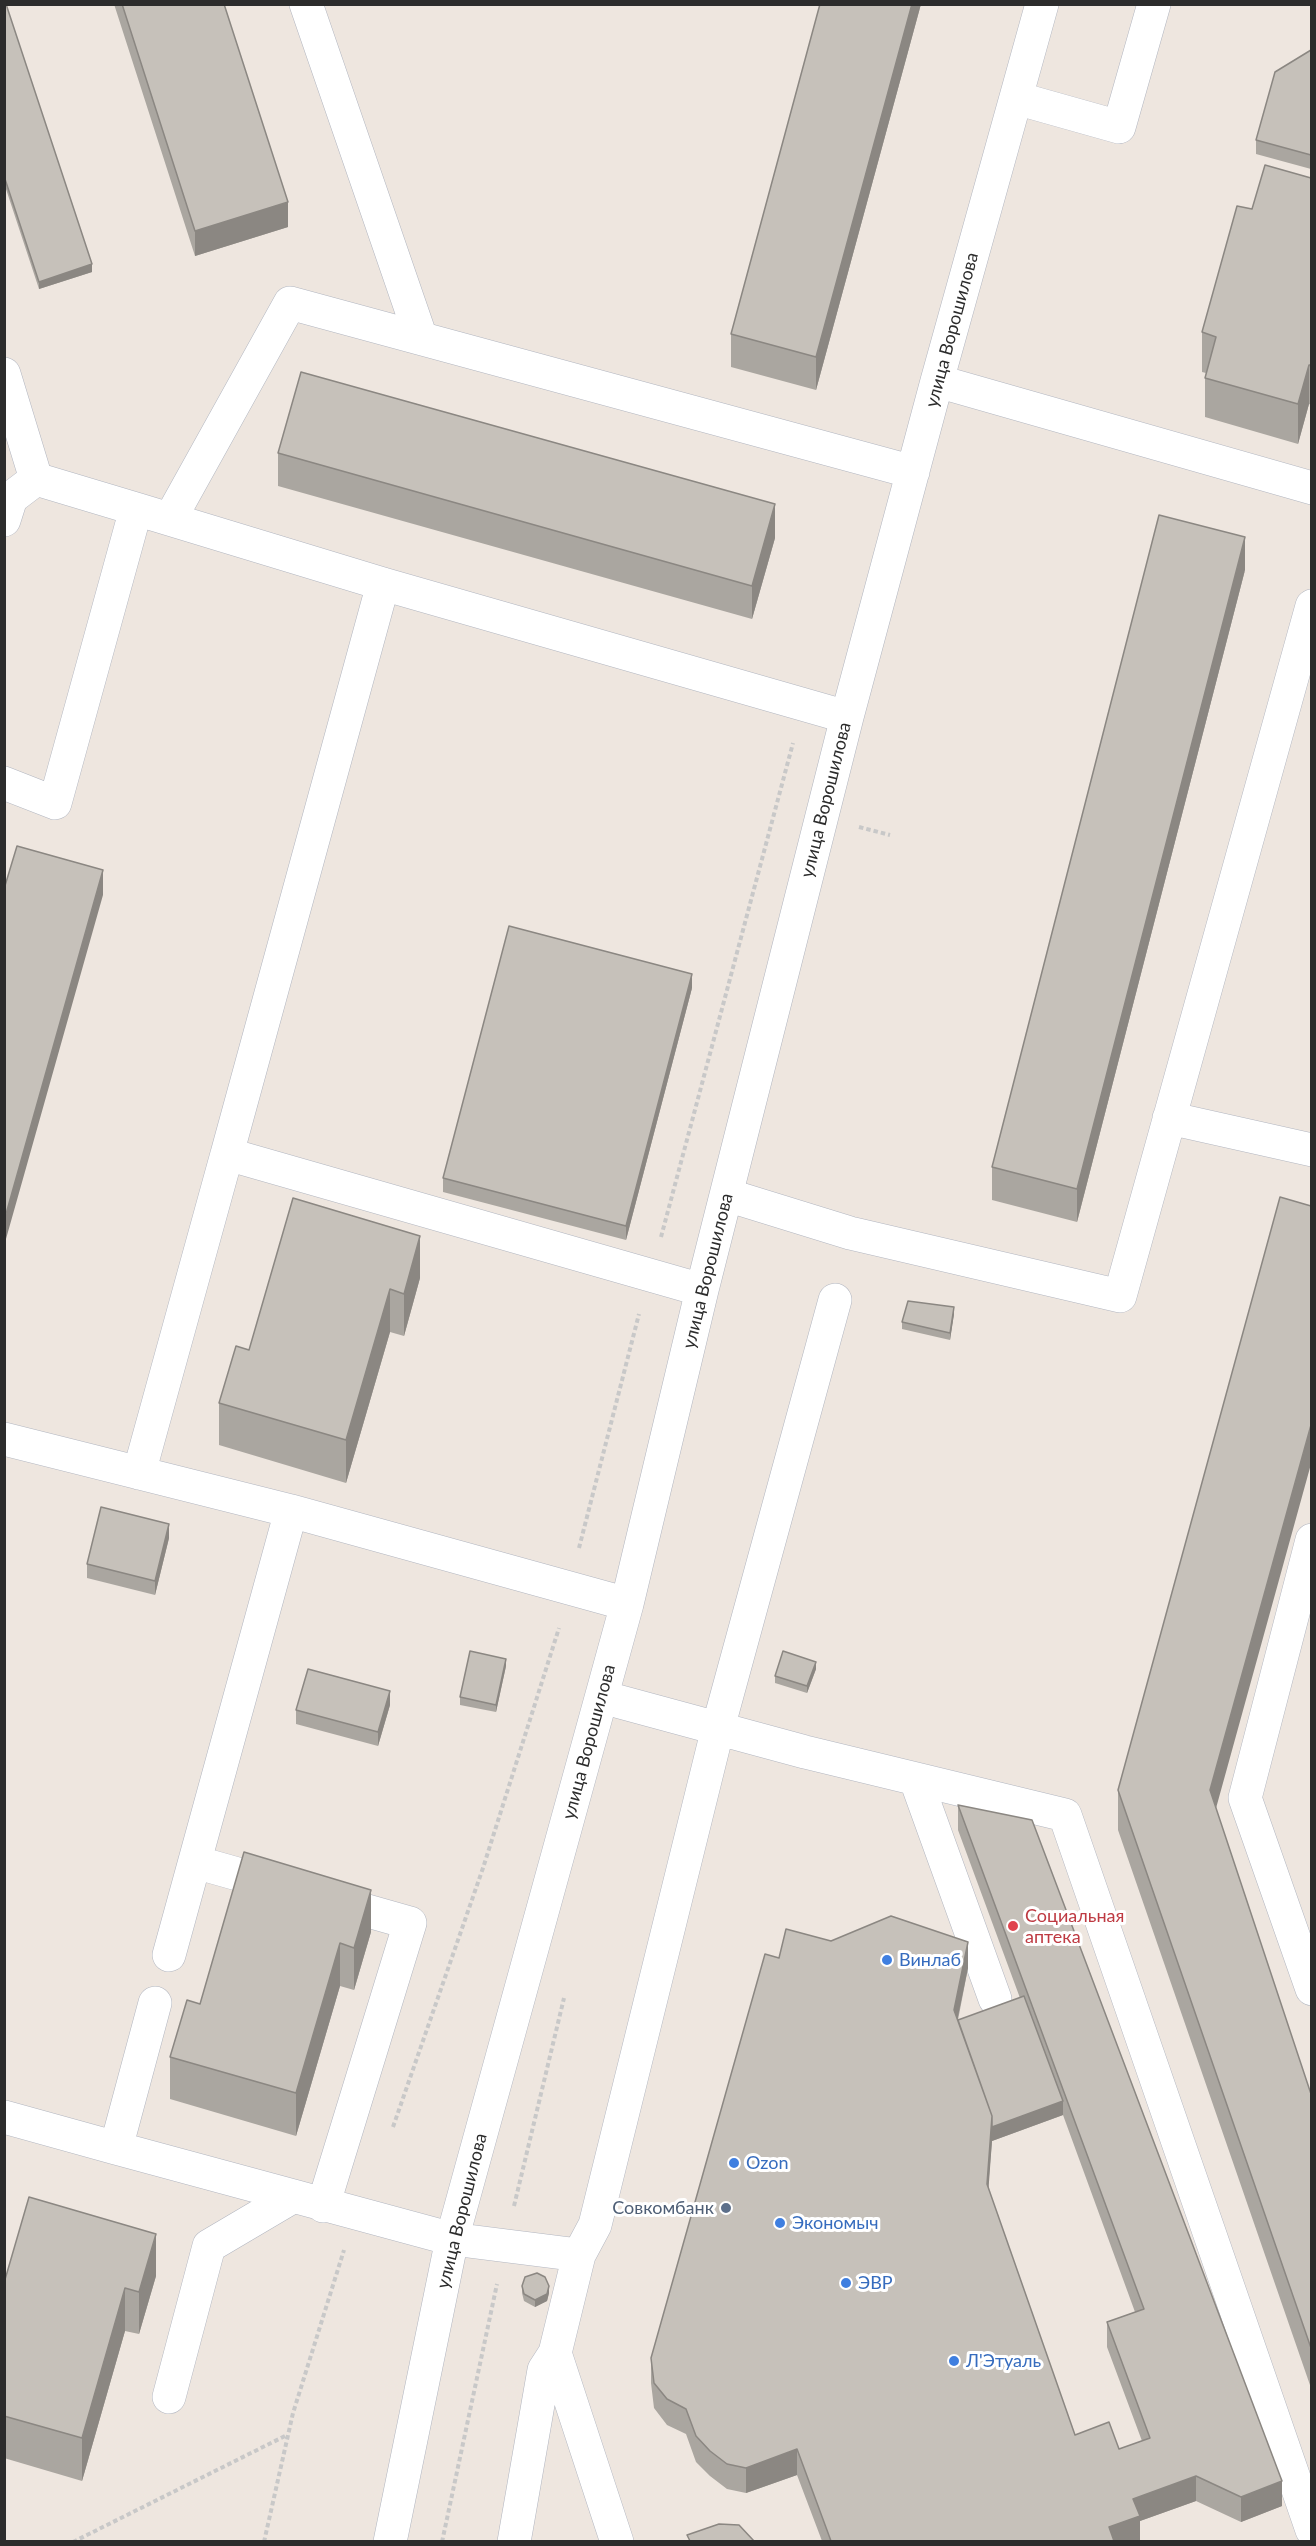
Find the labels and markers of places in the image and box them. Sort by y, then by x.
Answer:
place label: Социальная аптека [1025,1905,1124,1948]
marker: Социальная аптека [1006,1919,1020,1933]
place label: Винлаб [899,1949,961,1971]
marker: Винлаб [880,1953,894,1967]
place label: Ozon [746,2152,788,2174]
marker: Ozon [727,2156,741,2170]
place label: Совкомбанк [612,2197,714,2219]
marker: Совкомбанк [719,2201,733,2215]
place label: Экономыч [792,2212,878,2234]
marker: Экономыч [773,2216,787,2230]
place label: ЭВР [858,2272,893,2294]
marker: ЭВР [839,2276,853,2290]
place label: Л'Этуаль [966,2350,1041,2372]
marker: Л'Этуаль [947,2354,961,2368]

